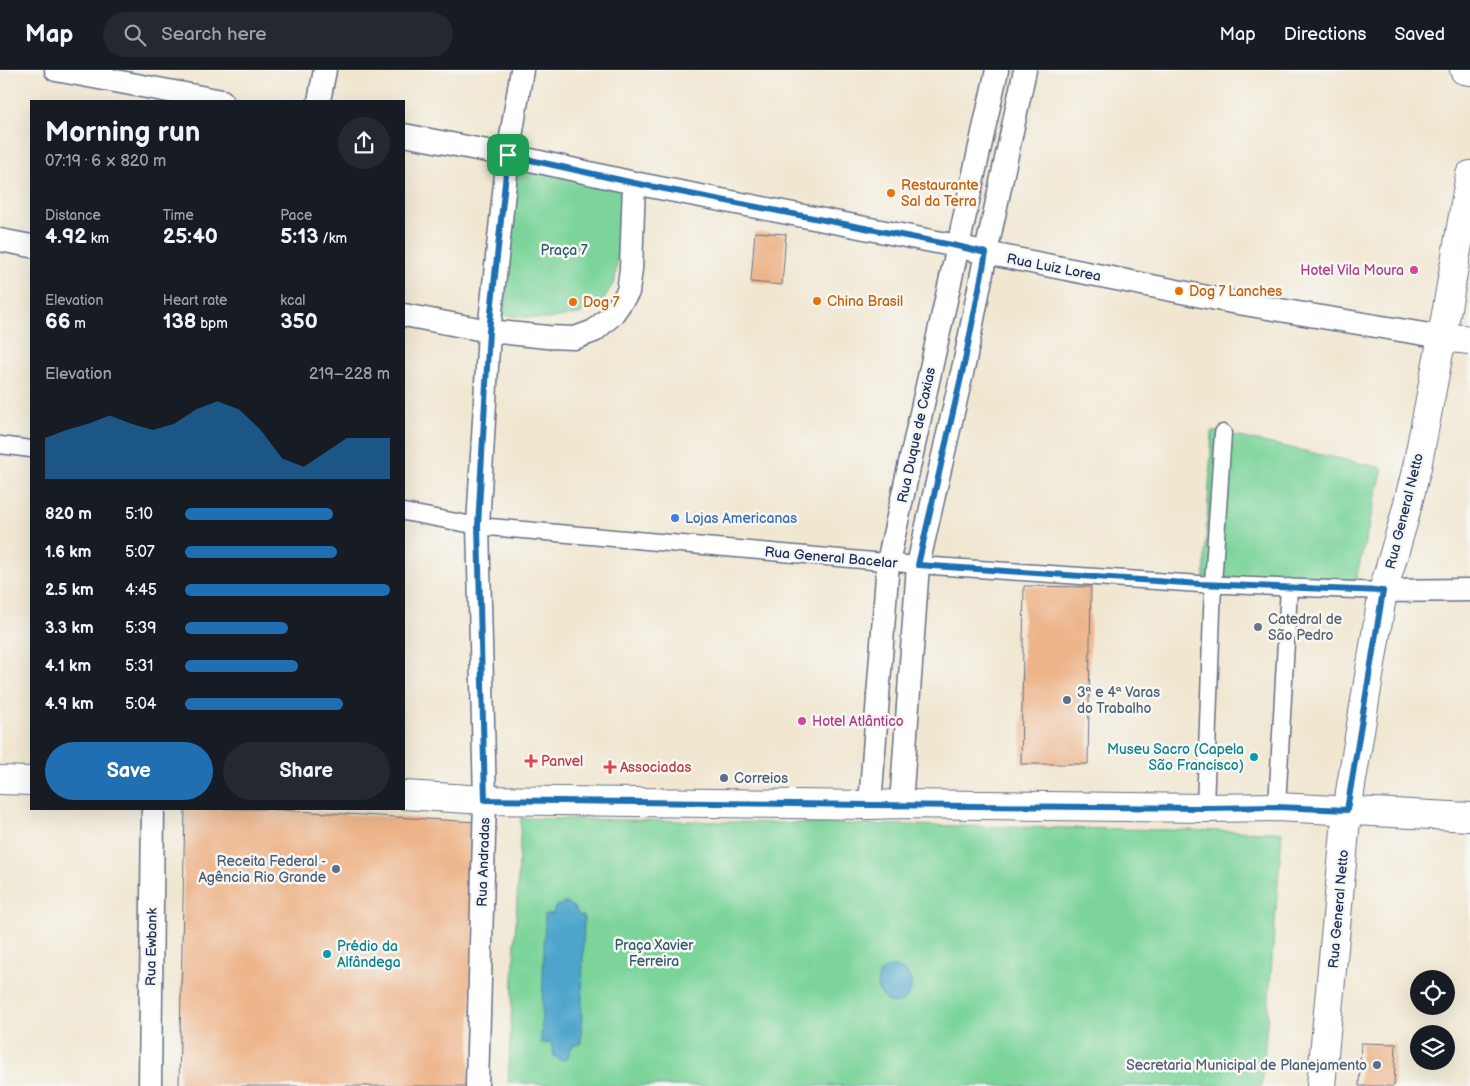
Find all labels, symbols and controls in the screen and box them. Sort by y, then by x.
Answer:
search box [103,12,453,57]
text: Map [25,20,73,49]
icon: search [121,21,149,49]
text: Search here [161,23,267,46]
text: Map [1220,24,1256,45]
text: Directions [1284,24,1366,45]
text: Saved [1394,24,1445,45]
text: Morning run [45,116,200,149]
button: share [338,117,390,169]
pin [487,134,529,176]
icon: arrive [494,141,522,169]
text: 07:19 · 6 × 820 m [45,152,166,171]
place label: Restaurante Sal da Terra [901,177,979,210]
marker: Restaurante Sal da Terra [885,187,897,199]
text: Distance [45,207,101,224]
text: Time [163,207,194,224]
text: Pace [280,207,312,224]
text: 4.92 [45,224,87,249]
text: 25:40 [163,224,218,249]
text: 5:13 [280,224,319,249]
text: km [87,230,109,247]
text: /km [319,230,347,247]
park label: Praça 7 [540,242,588,259]
street label: Rua Luiz Lorea [1005,250,1103,285]
place label: Hotel Vila Moura [1300,262,1404,279]
marker: Hotel Vila Moura [1408,264,1420,276]
place label: Dog 7 Lanches [1189,283,1282,300]
marker: Dog 7 Lanches [1173,285,1185,297]
text: Elevation [45,292,103,309]
text: Heart rate [163,292,227,309]
text: kcal [280,292,305,309]
place label: China Brasil [827,293,903,310]
place label: Dog 7 [583,294,619,311]
marker: China Brasil [811,295,823,307]
marker: Dog 7 [567,296,579,308]
text: 66 [45,309,70,334]
text: 138 [163,309,196,334]
text: 350 [280,309,318,334]
text: m [70,315,86,332]
text: bpm [196,315,228,332]
text: Elevation [45,365,112,384]
text: 219–228 m [309,365,390,384]
street label: Rua Duque de Caxias [894,366,939,504]
street label: Rua General Netto [1382,451,1427,571]
text: 820 m [45,505,92,524]
text: 5:10 [125,505,153,524]
place label: Lojas Americanas [685,510,797,527]
marker: Lojas Americanas [669,512,681,524]
text: 1.6 km [45,543,91,562]
text: 5:07 [125,543,155,562]
street label: Rua General Bacelar [764,543,899,572]
text: 2.5 km [45,581,94,600]
text: 4:45 [125,581,157,600]
place label: Catedral de São Pedro [1268,611,1342,644]
text: 3.3 km [45,619,94,638]
text: 5:39 [125,619,157,638]
marker: Catedral de São Pedro [1252,621,1264,633]
text: 4.1 km [45,657,91,676]
text: 5:31 [125,657,153,676]
place label: 3ª e 4ª Varas do Trabalho [1077,684,1160,717]
marker: 3ª e 4ª Varas do Trabalho [1061,694,1073,706]
text: 4.9 km [45,695,94,714]
text: 5:04 [125,695,157,714]
place label: Hotel Atlântico [812,713,904,730]
marker: Hotel Atlântico [796,715,808,727]
place label: Museu Sacro (Capela São Francisco) [1107,741,1244,774]
button: Save [45,742,213,800]
button: Share [223,742,390,800]
marker: Museu Sacro (Capela São Francisco) [1248,751,1260,763]
place label: Panvel [541,753,583,770]
marker: Panvel [525,755,537,767]
place label: Associadas [620,759,691,776]
marker: Associadas [604,761,616,773]
place label: Correios [734,770,788,787]
marker: Correios [718,772,730,784]
street label: Rua Andradas [473,817,494,907]
street label: Rua General Netto [1325,849,1352,969]
place label: Receita Federal - Agência Rio Grande [198,853,326,886]
marker: Receita Federal - Agência Rio Grande [330,863,342,875]
street label: Rua Ewbank [142,908,161,986]
park label: Praça Xavier Ferreira [615,937,694,970]
place label: Prédio da Alfândega [337,938,401,971]
marker: Prédio da Alfândega [321,948,333,960]
map controls [1410,970,1455,1070]
button: locate [1410,970,1455,1015]
button: layers [1410,1025,1455,1070]
place label: Secretaria Municipal de Planejamento [1126,1057,1367,1074]
marker: Secretaria Municipal de Planejamento [1371,1059,1383,1071]

